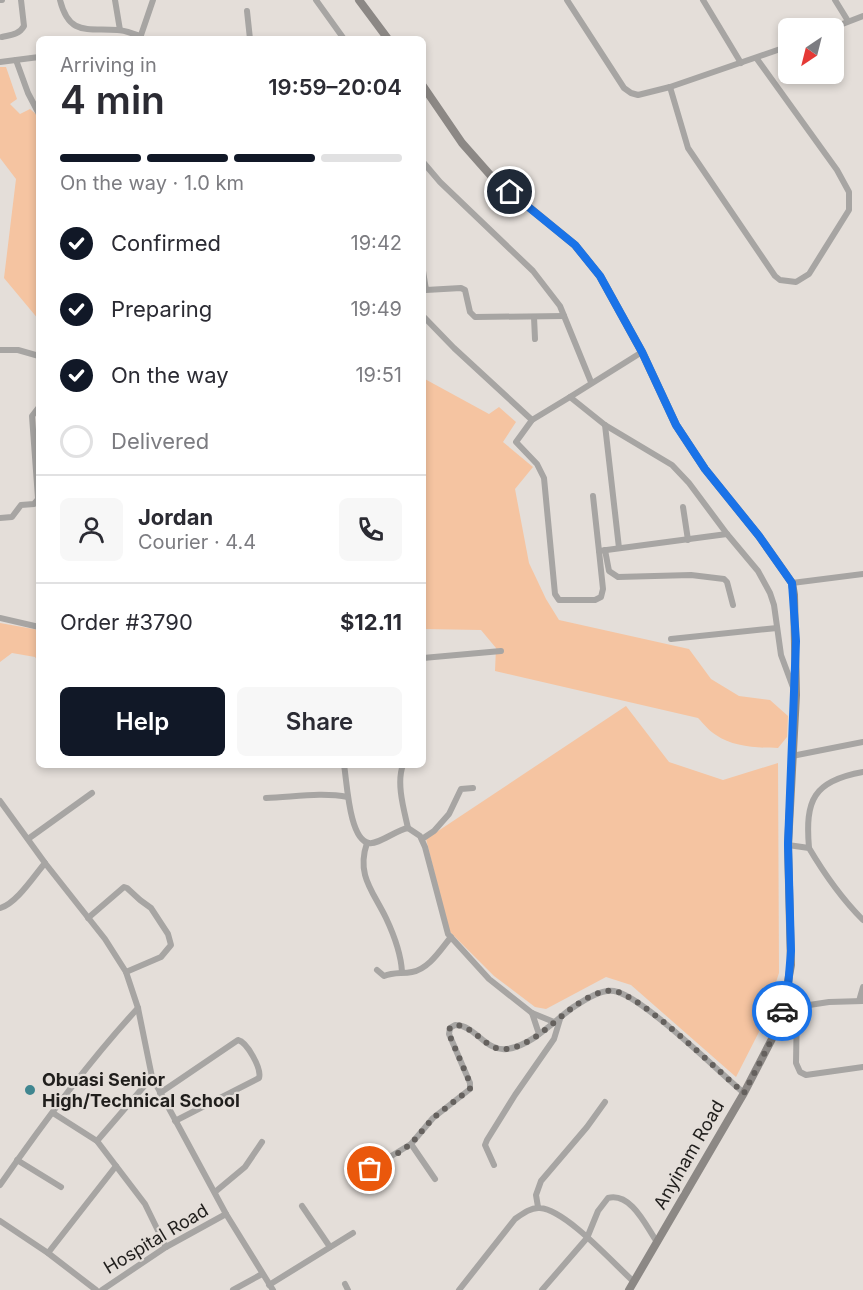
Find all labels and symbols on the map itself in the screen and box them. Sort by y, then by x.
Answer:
north arrow [778,18,844,84]
pin [484,166,535,217]
courier [752,981,812,1041]
place label: Obuasi Senior High/Technical School [42,1069,240,1111]
marker: Obuasi Senior High/Technical School [23,1083,37,1097]
street label: Anyinam Road [649,1097,728,1213]
pin [344,1143,395,1194]
street label: Hospital Road [100,1199,212,1278]

